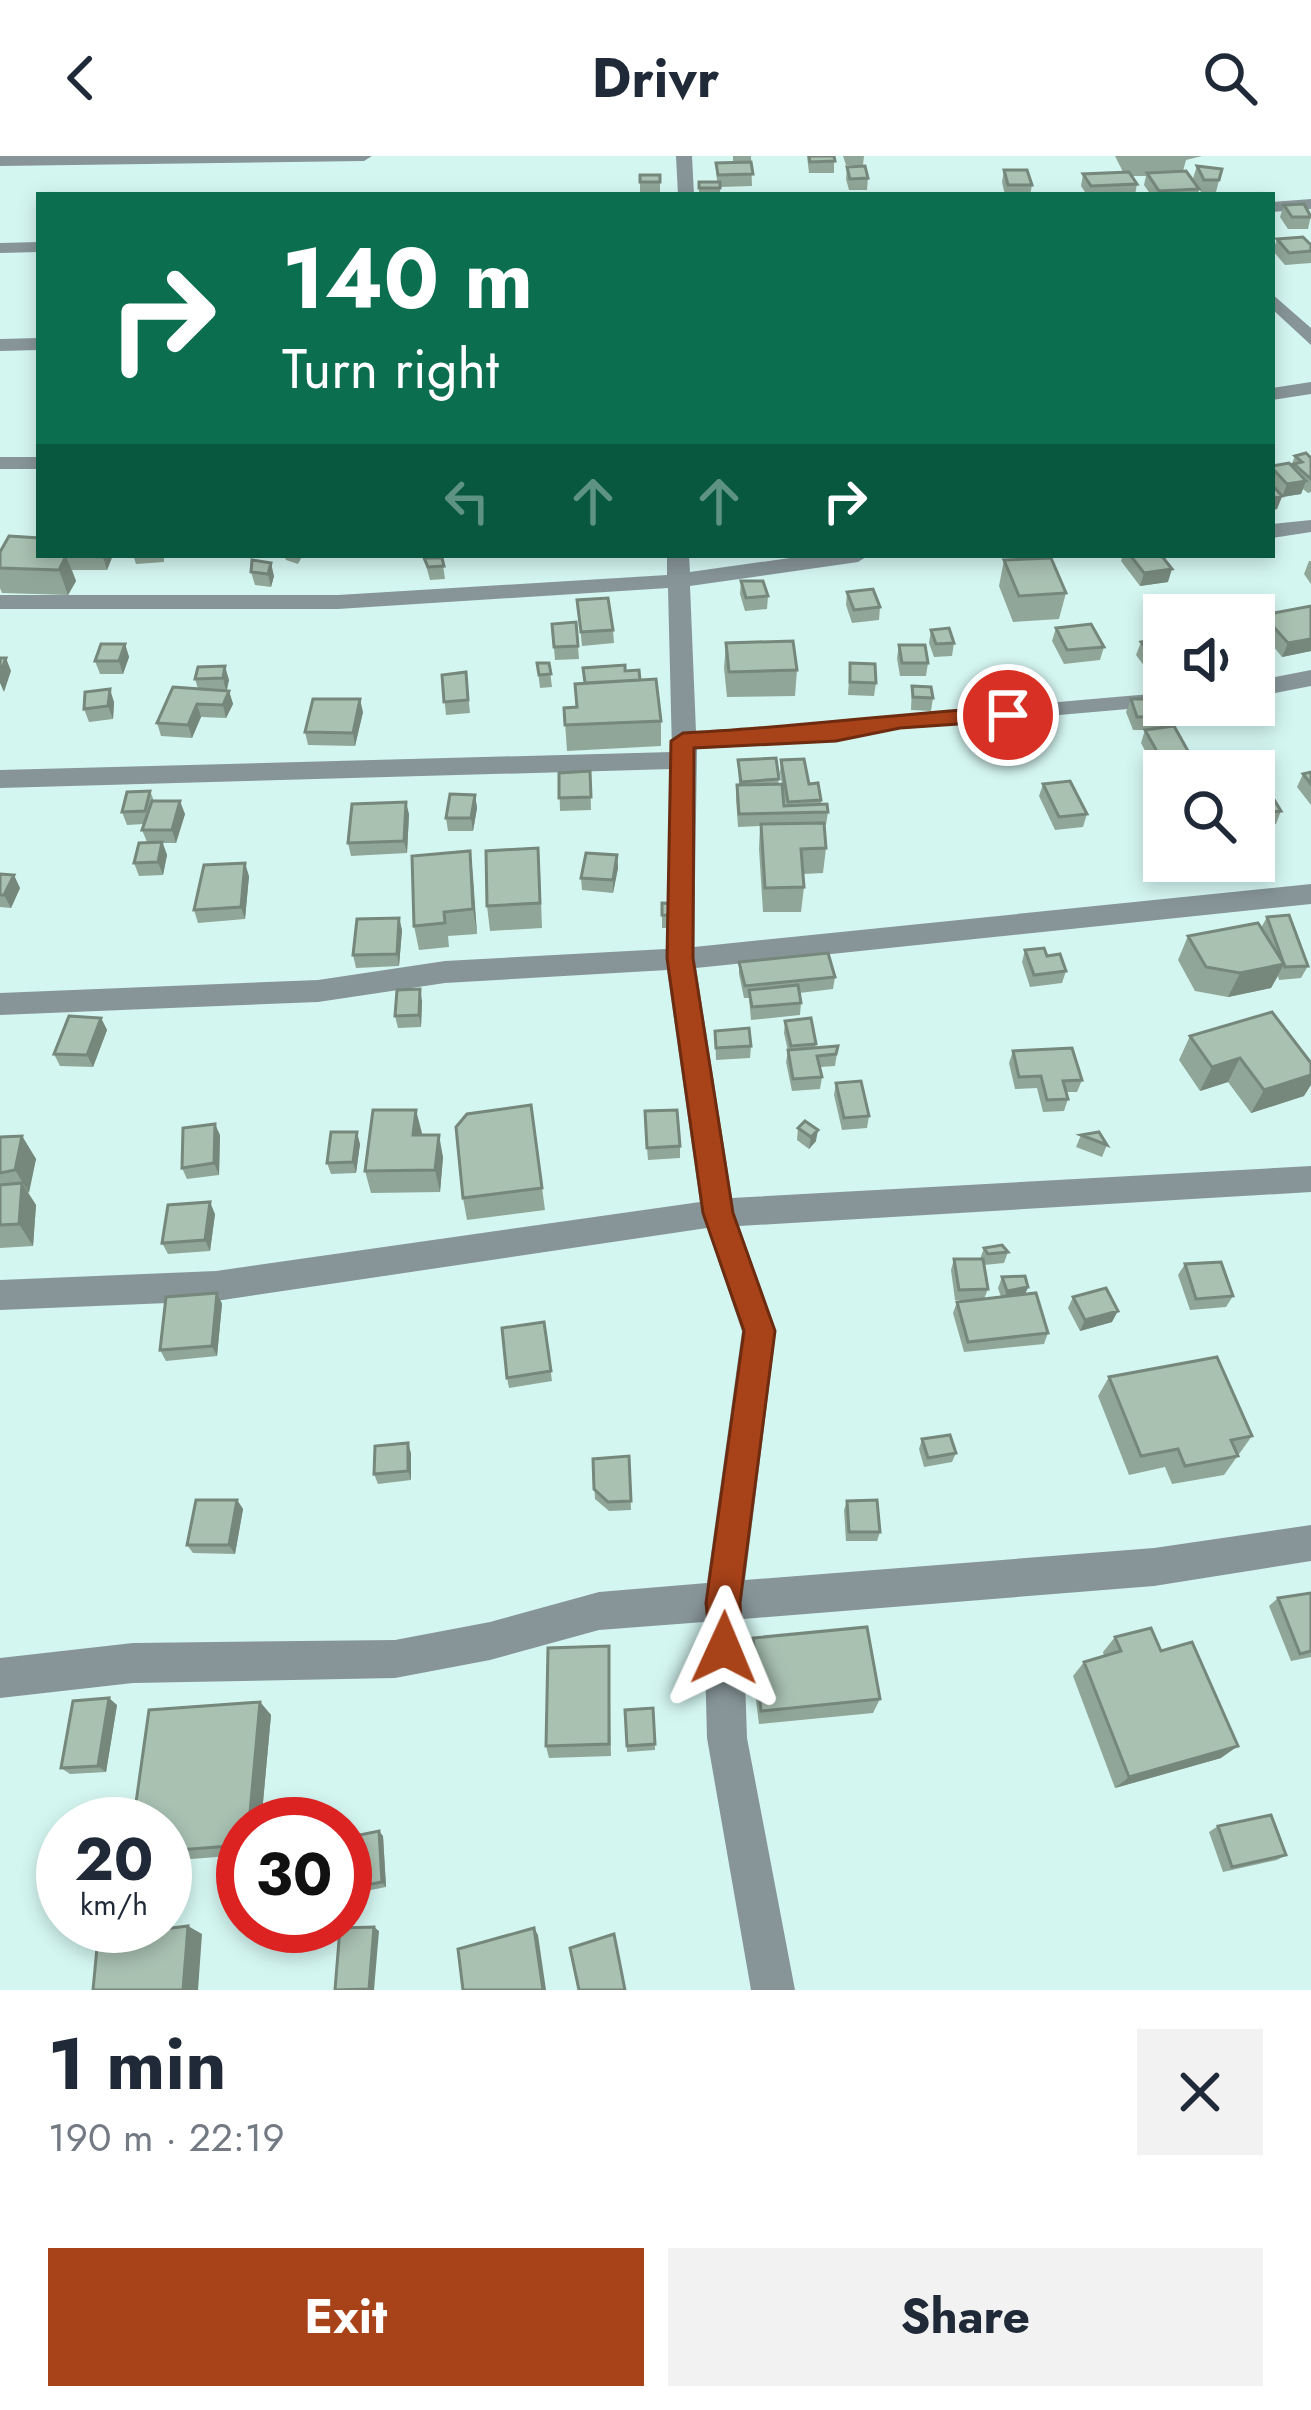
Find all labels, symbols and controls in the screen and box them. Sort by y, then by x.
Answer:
text: Drivr [592,39,719,117]
icon: back [48,45,114,111]
icon: search [1197,45,1263,111]
text: 140 m [282,218,533,340]
icon: right [84,240,240,396]
text: Turn right [282,330,499,408]
icon: left [434,468,500,534]
icon: ahead [560,468,626,534]
icon: ahead [686,468,752,534]
icon: right [812,468,878,534]
map controls [1143,594,1275,882]
button: sound [1143,594,1275,726]
pin [957,664,1059,766]
icon: arrive [975,682,1041,748]
button: search [1143,750,1275,882]
position arrow [661,1585,787,1711]
speed limit sign: 30 [216,1797,372,1953]
text: 20 [74,1816,154,1903]
text: km/h [80,1883,148,1926]
text: 1 min [48,2012,227,2116]
button: close [1137,2029,1263,2155]
text: 190 m · 22:19 [48,2109,285,2166]
button: Exit [48,2248,644,2386]
button: Share [668,2248,1263,2386]

